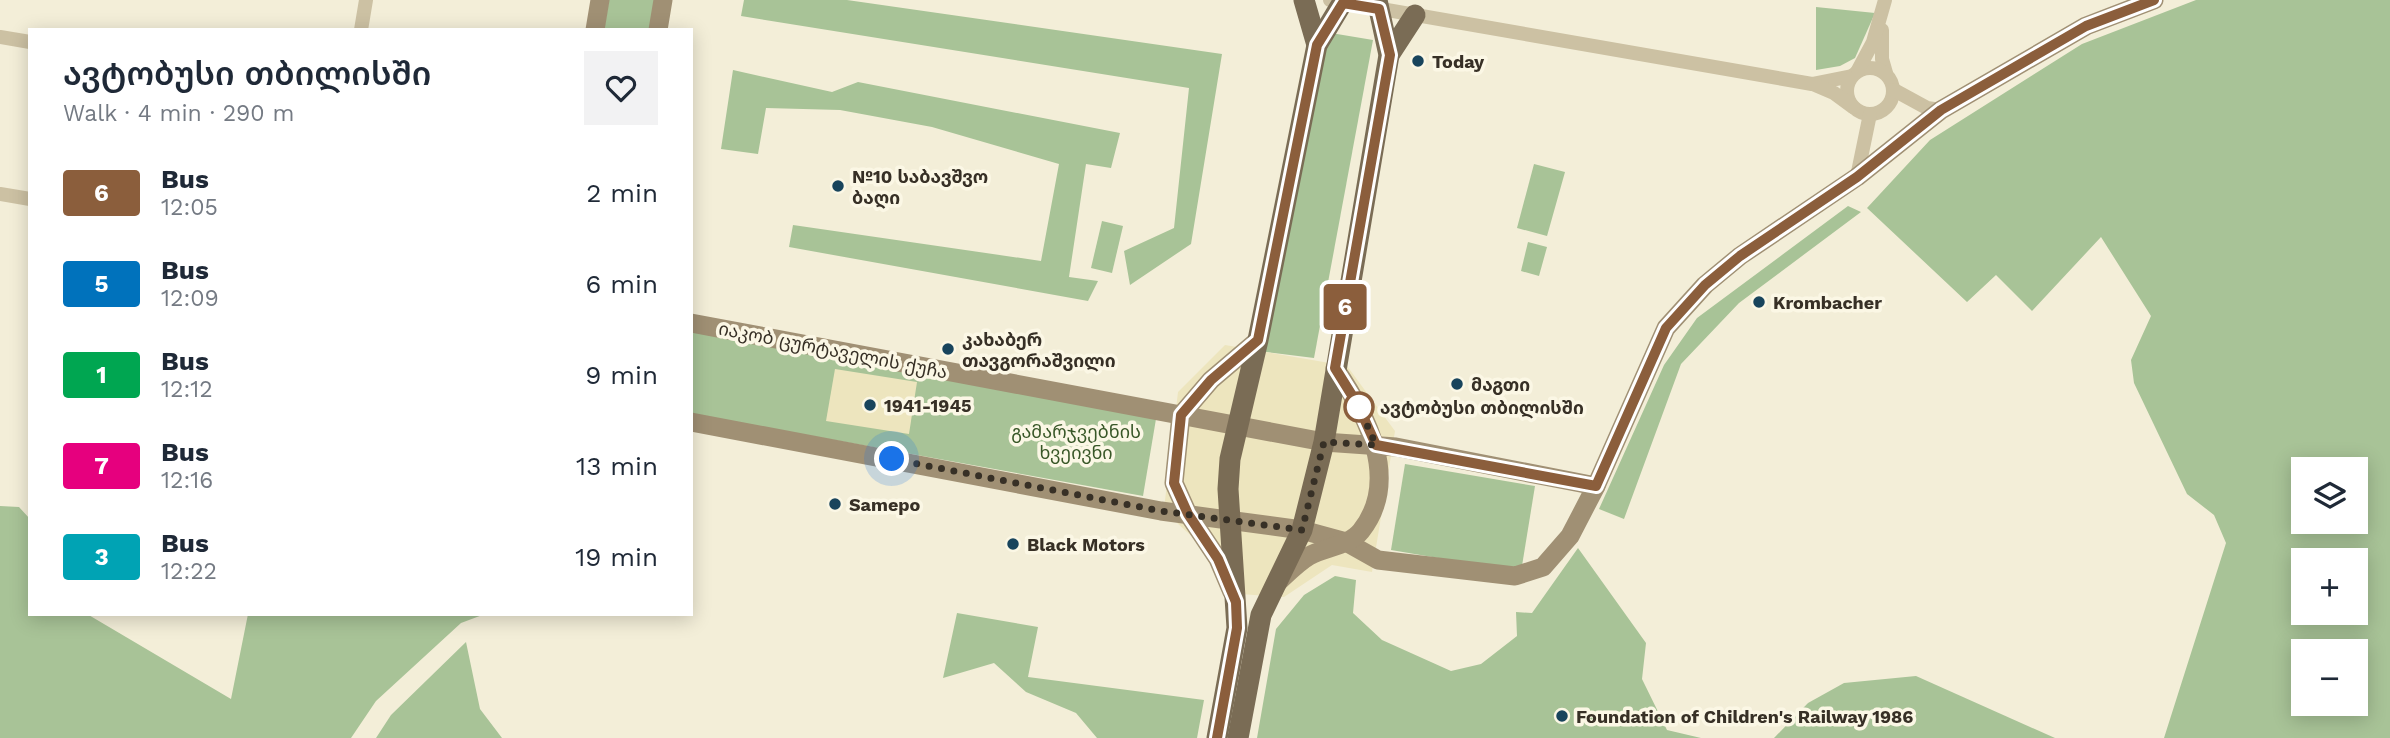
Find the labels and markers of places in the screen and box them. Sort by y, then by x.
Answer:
place label: Today [1432,51,1485,72]
marker: Today [1410,53,1426,69]
place label: №10 საბავშვო ბაღი [852,166,988,209]
marker: №10 საბავშვო ბაღი [830,178,846,194]
place label: Krombacher [1773,292,1882,313]
marker: Krombacher [1751,294,1767,310]
place label: კახაბერ თავგორაშვილი [962,329,1116,372]
marker: კახაბერ თავგორაშვილი [940,341,956,357]
place label: მაგთი [1471,374,1530,395]
marker: მაგთი [1449,376,1465,392]
marker: ავტობუსი თბილისში [1344,392,1374,422]
place label: 1941-1945 [884,395,972,416]
marker: 1941-1945 [862,397,878,413]
place label: ავტობუსი თბილისში [1380,397,1584,419]
place label: Samepo [849,494,921,515]
marker: Samepo [827,496,843,512]
place label: Black Motors [1027,534,1145,555]
marker: Black Motors [1005,536,1021,552]
place label: Foundation of Children's Railway 1986 [1576,706,1913,727]
marker: Foundation of Children's Railway 1986 [1554,708,1570,724]

